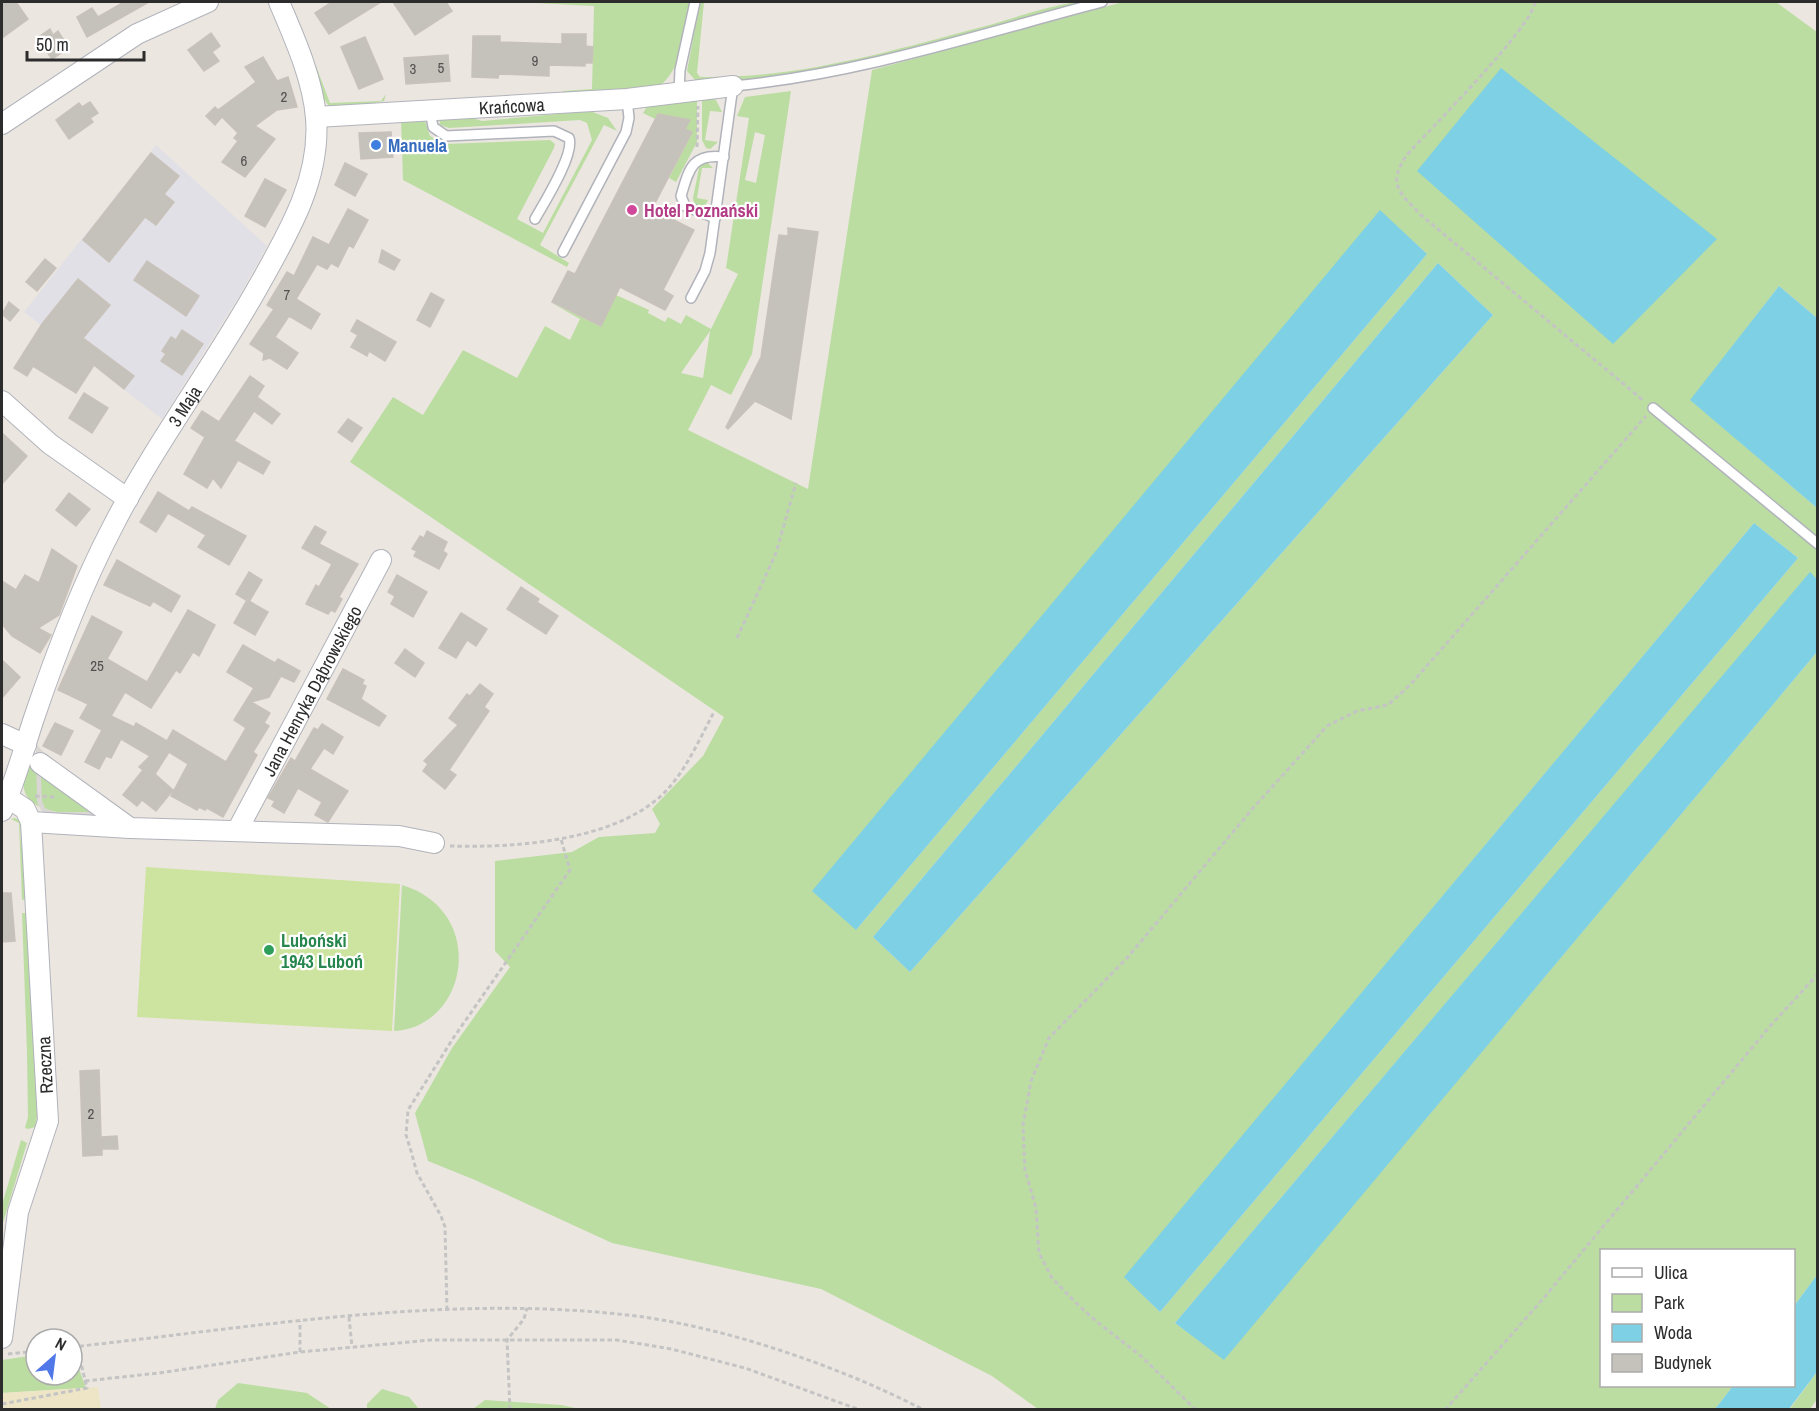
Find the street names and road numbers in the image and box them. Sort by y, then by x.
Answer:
street label: Krańcowa [478,91,545,120]
street label: 3 Maja [162,380,207,431]
street label: Jana Henryka Dąbrowskiego [256,601,367,780]
street label: Rzeczna [31,1036,59,1094]

